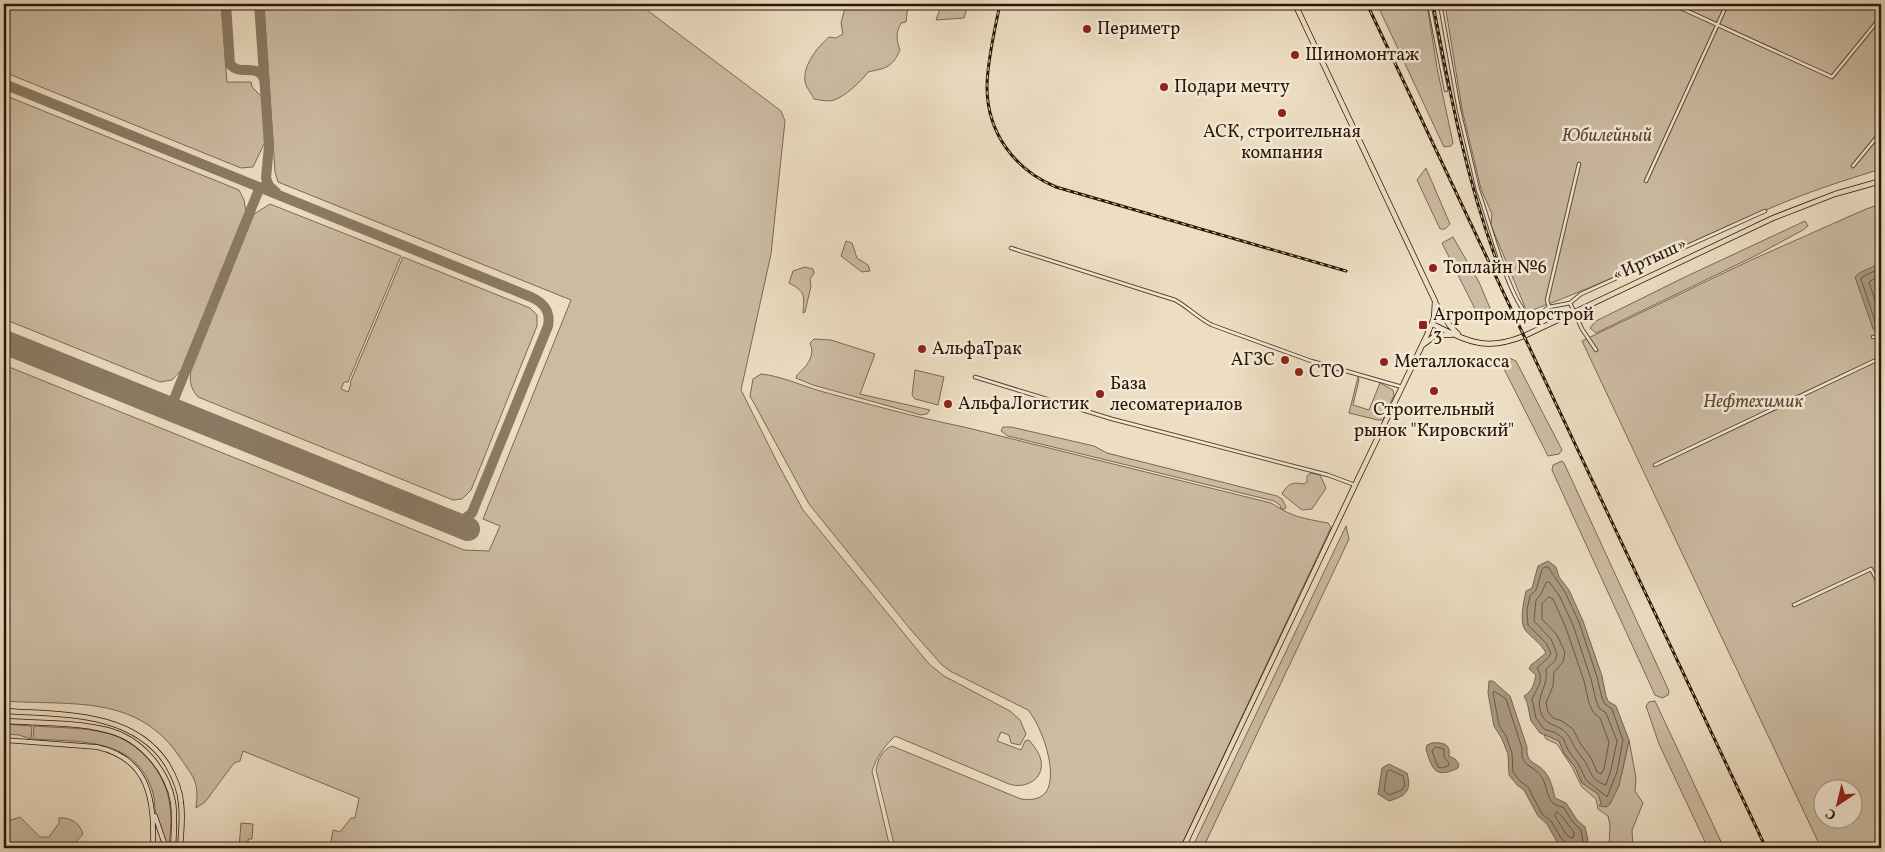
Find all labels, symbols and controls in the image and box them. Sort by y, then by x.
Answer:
place label: Периметр [1097,17,1180,42]
marker: Периметр [1081,23,1093,35]
place label: Шиномонтаж [1305,43,1419,68]
marker: Шиномонтаж [1289,49,1301,61]
place label: Подари мечту [1174,75,1290,100]
marker: Подари мечту [1158,81,1170,93]
marker: АСК, строительная компания [1276,107,1288,119]
place label: АСК, строительная компания [1203,120,1361,166]
park label: Юбилейный [1562,124,1652,149]
street label: «Иртыш» [1609,232,1691,288]
place label: Топлайн №6 [1443,256,1547,281]
marker: Топлайн №6 [1427,262,1439,274]
place label: Агропромдорстрой 3 [1433,303,1594,349]
marker: Агропромдорстрой 3 [1417,319,1429,331]
place label: АльфаТрак [932,337,1022,362]
marker: АльфаТрак [916,343,928,355]
place label: АГЗС [1231,348,1275,373]
place label: Металлокасса [1394,350,1510,375]
marker: АГЗС [1279,354,1291,366]
marker: Металлокасса [1378,356,1390,368]
place label: СТО [1309,360,1344,385]
marker: СТО [1293,366,1305,378]
place label: База лесоматериалов [1110,372,1243,418]
marker: Строительный рынок "Кировский" [1428,385,1440,397]
marker: База лесоматериалов [1094,388,1106,400]
park label: Нефтехимик [1703,390,1803,415]
place label: АльфаЛогистик [958,392,1089,417]
marker: АльфаЛогистик [942,398,954,410]
place label: Строительный рынок "Кировский" [1354,398,1514,444]
north arrow [1812,780,1862,830]
text: С [1822,803,1841,824]

